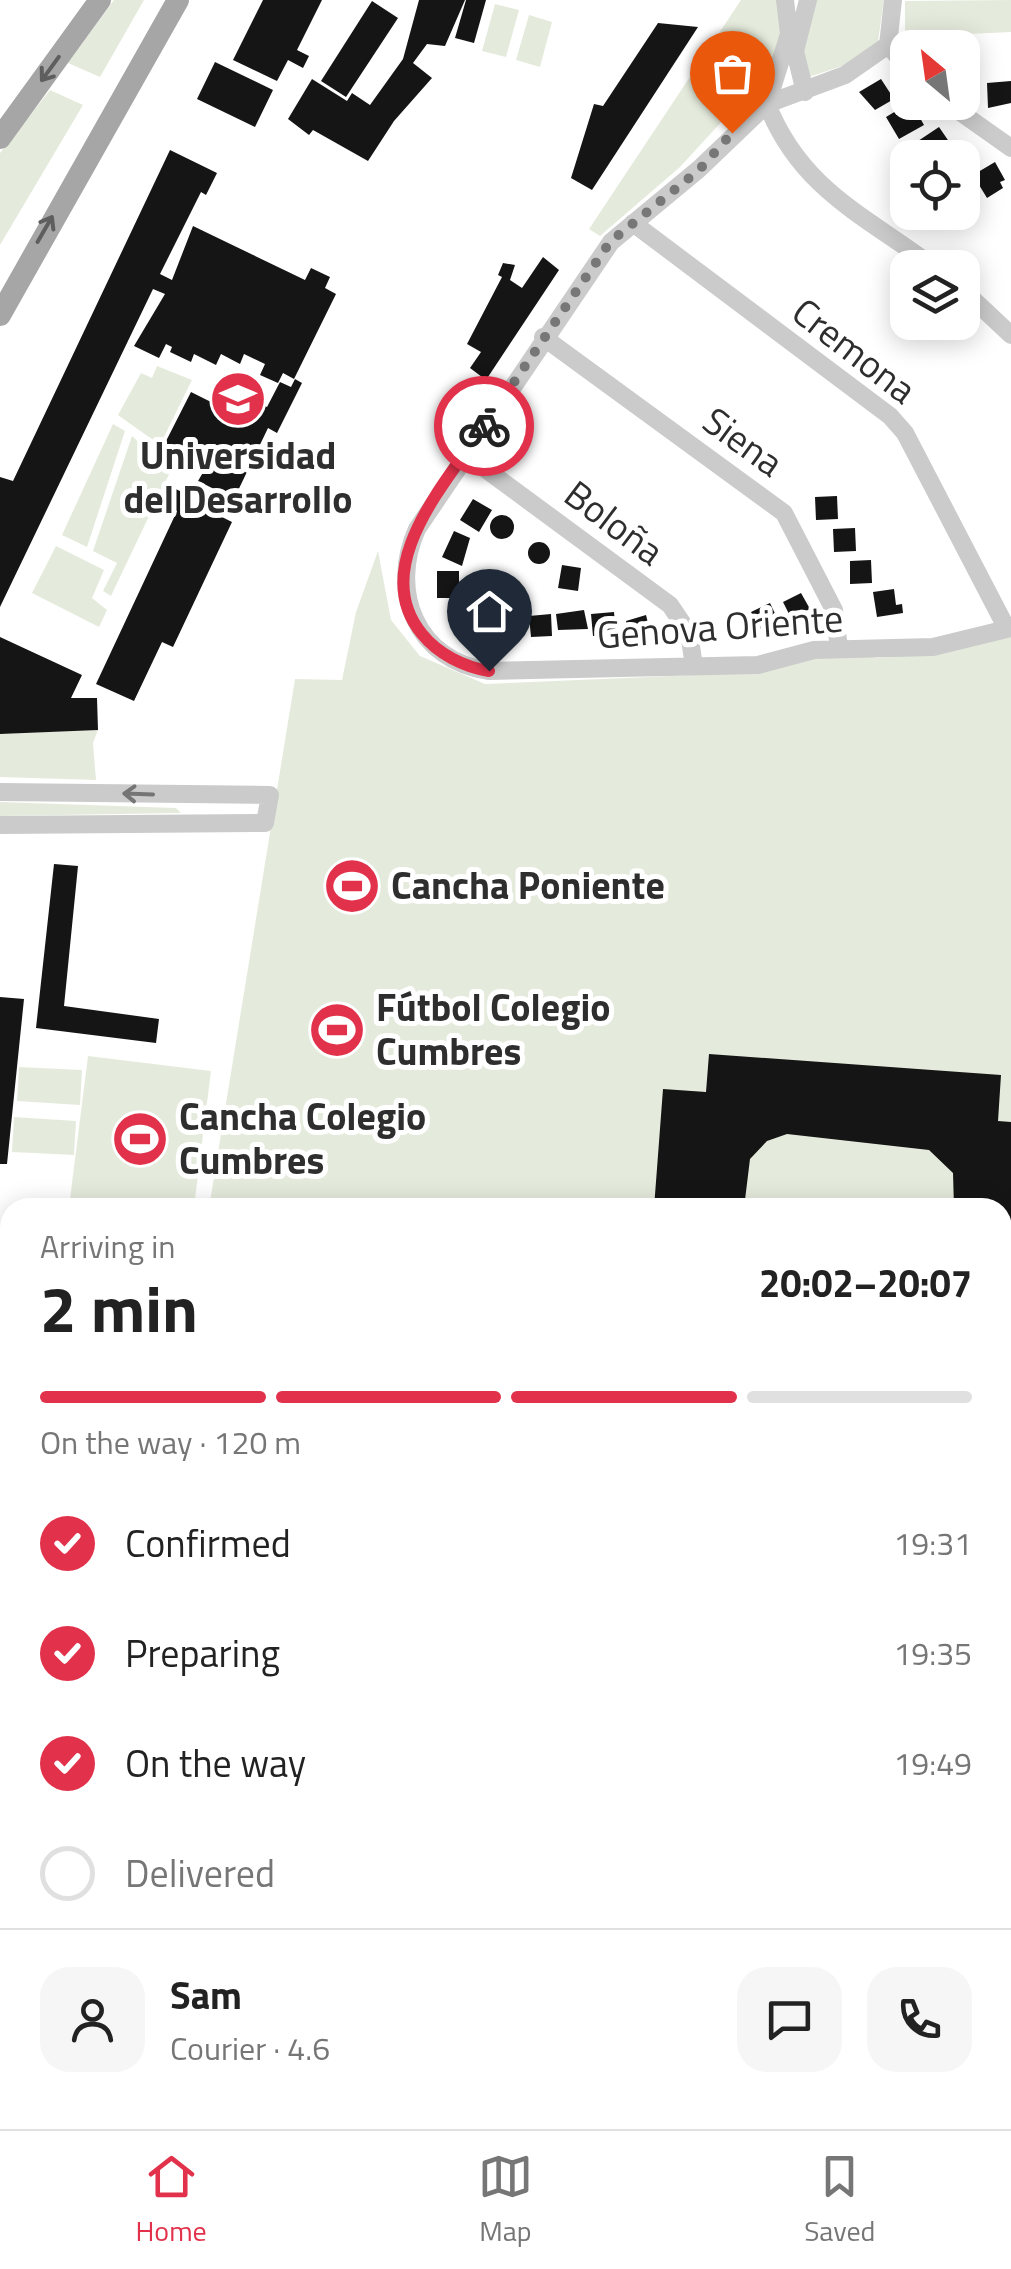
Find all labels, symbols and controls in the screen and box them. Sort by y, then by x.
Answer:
north arrow [890,30,980,120]
map controls [890,30,980,340]
pin [690,31,775,134]
icon: bag [705,46,760,101]
one-way arrow [40,55,61,82]
button: locate [890,140,980,230]
one-way arrow [36,215,56,244]
button: layers [890,250,980,340]
street label: Cremona [780,283,929,417]
school or university icon: Universidad del Desarrollo [208,369,268,429]
courier [434,376,534,476]
street label: Siena [691,392,796,490]
icon: bike [457,399,512,454]
place label: Universidad del Desarrollo [123,426,353,528]
street label: Boloña [553,465,677,579]
pin [447,569,532,672]
icon: home [462,584,517,639]
street label: Genova Oriente [595,588,845,664]
one-way arrow [122,785,154,804]
sports icon: Cancha Poniente [322,856,382,916]
place label: Cancha Poniente [391,856,665,914]
place label: Fútbol Colegio Cumbres [376,978,611,1080]
sports icon: Fútbol Colegio Cumbres [307,1000,367,1060]
place label: Cancha Colegio Cumbres [179,1087,426,1189]
sports icon: Cancha Colegio Cumbres [110,1109,170,1169]
text: Arriving in [40,1222,176,1270]
text: 20:02–20:07 [759,1254,972,1312]
text: 2 min [40,1258,198,1357]
text: On the way · 120 m [40,1418,301,1466]
text: Confirmed [125,1514,291,1572]
icon: check [40,1516,95,1571]
text: 19:31 [893,1519,972,1567]
text: Preparing [125,1624,280,1682]
icon: check [40,1626,95,1681]
text: 19:35 [893,1629,972,1677]
text: On the way [125,1734,306,1792]
icon: check [40,1736,95,1791]
text: 19:49 [893,1739,972,1787]
text: Delivered [125,1844,275,1902]
text: Sam [170,1966,242,2024]
button: person [40,1967,145,2072]
button: chat [737,1967,842,2072]
button: phone [867,1967,972,2072]
text: Courier · 4.6 [170,2024,330,2072]
tab: Home [136,2149,207,2252]
tab: Map [478,2149,533,2252]
tab: Saved [804,2149,875,2252]

